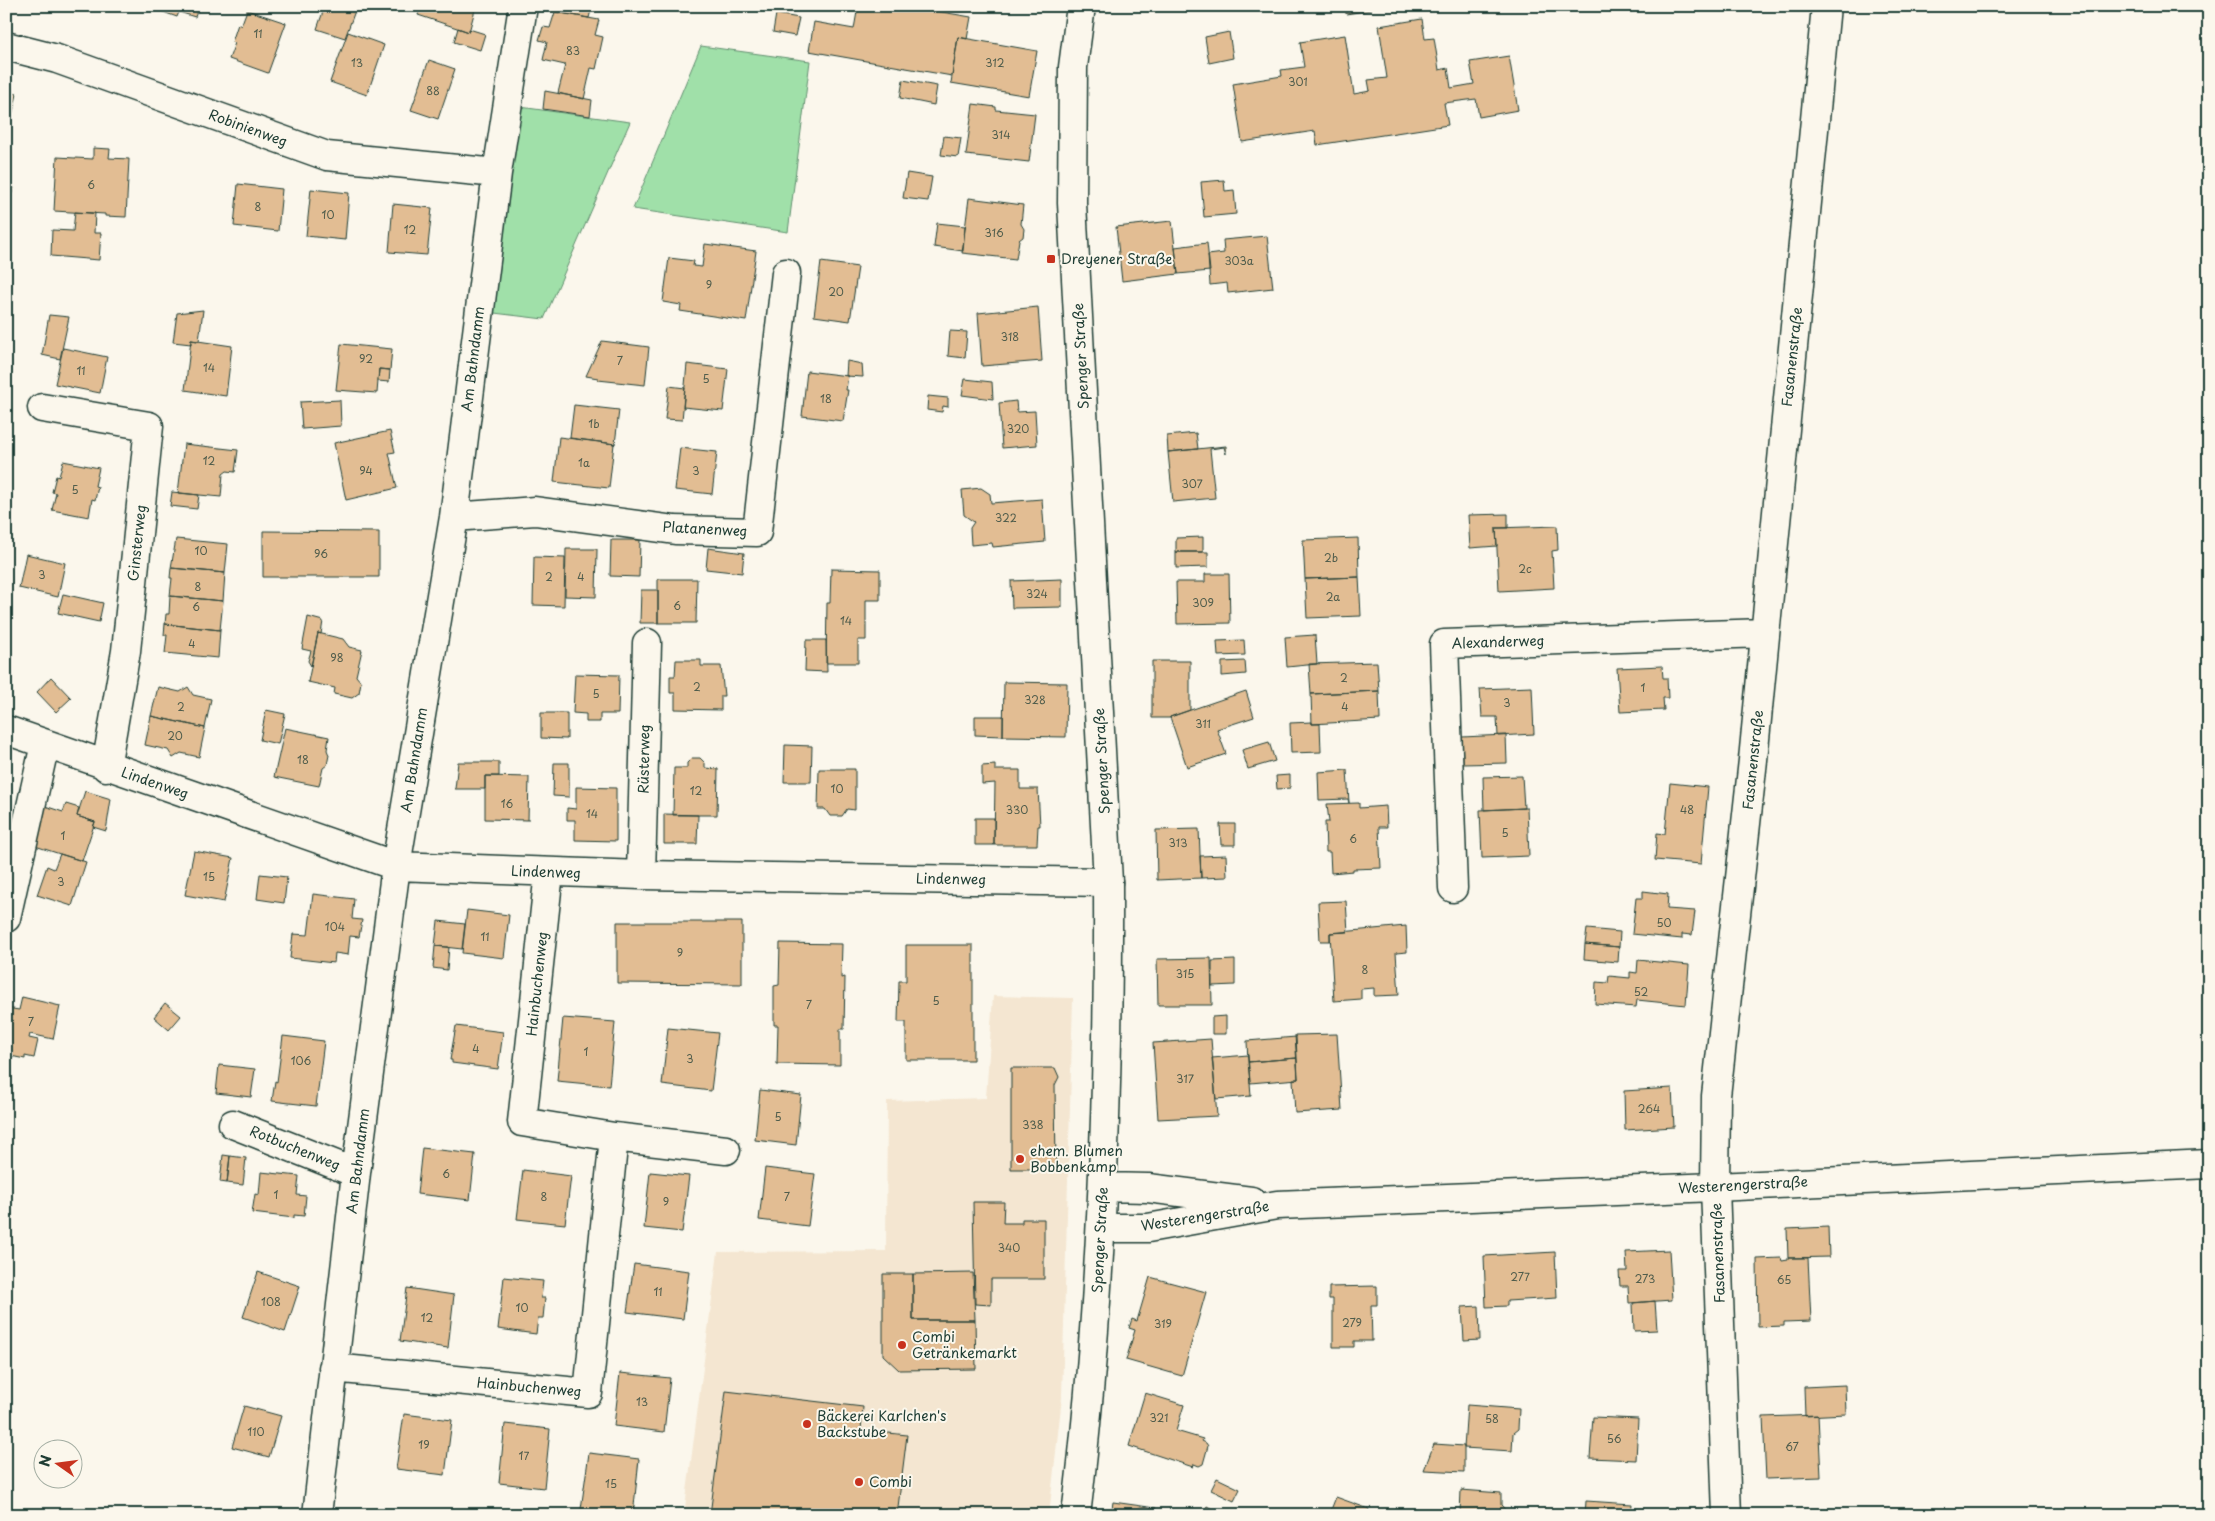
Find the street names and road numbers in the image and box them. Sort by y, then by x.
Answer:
street label: Robinienweg [206,104,291,152]
street label: Spenger Straße [1067,303,1094,410]
street label: Am Bahndamm [456,305,489,413]
street label: Fasanenstraße [1776,306,1807,408]
street label: Ginsterweg [122,504,151,582]
street label: Platanenweg [662,516,748,541]
street label: Alexanderweg [1451,629,1545,654]
street label: Am Bahndamm [395,706,432,814]
street label: Spenger Straße [1088,708,1115,815]
street label: Fasanenstraße [1737,709,1768,811]
street label: Rüsterweg [632,724,655,794]
street label: Lindenweg [119,761,192,804]
street label: Lindenweg [511,860,581,883]
street label: Lindenweg [916,867,986,890]
street label: Hainbuchenweg [521,931,552,1037]
street label: Am Bahndamm [341,1107,374,1215]
street label: Rotbuchenweg [247,1120,344,1175]
street label: Westerengerstraße [1678,1171,1808,1198]
street label: Spenger Straße [1086,1186,1113,1293]
street label: Westerengerstraße [1139,1195,1271,1236]
street label: Fasanenstraße [1705,1203,1730,1303]
street label: Hainbuchenweg [476,1371,582,1402]

